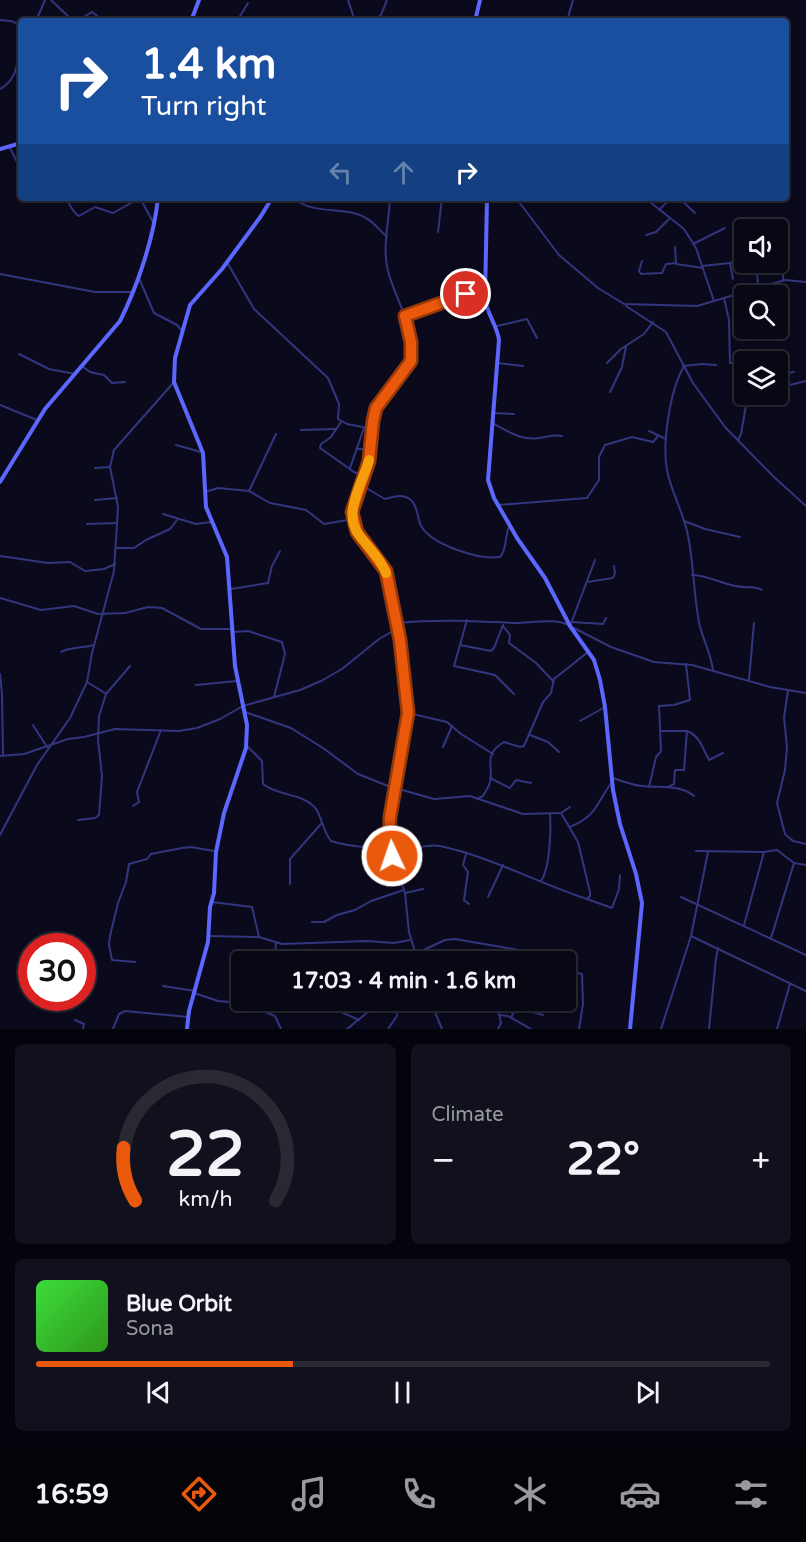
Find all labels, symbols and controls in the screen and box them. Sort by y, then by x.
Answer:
text: 1.4 km [141,39,276,90]
icon: right [42,42,120,120]
text: Turn right [141,90,267,123]
icon: left [324,156,357,189]
icon: ahead [387,156,420,189]
icon: right [450,156,483,189]
map controls [734,219,788,405]
button: sound [734,219,788,273]
pin [440,268,491,319]
icon: arrive [449,277,482,310]
button: search [734,285,788,339]
button: layers [734,351,788,405]
position arrow [360,824,424,888]
speed limit sign: 30 [18,933,96,1011]
text: 17:03 · 4 min · 1.6 km [291,968,516,994]
text: Climate [432,1103,504,1127]
text: 22 [166,1118,244,1193]
text: 22° [566,1133,640,1187]
text: − [432,1141,455,1180]
text: + [751,1141,770,1180]
text: km/h [178,1186,232,1212]
text: Blue Orbit [126,1291,232,1317]
text: Sona [126,1317,174,1341]
icon: previous [142,1376,175,1409]
icon: pause [386,1376,419,1409]
icon: next [631,1376,664,1409]
icon: directions [178,1473,220,1515]
icon: music [288,1473,330,1515]
icon: phone [398,1473,440,1515]
icon: climate [509,1473,551,1515]
icon: car [619,1473,661,1515]
icon: filters [730,1473,772,1515]
text: 16:59 [34,1478,109,1511]

